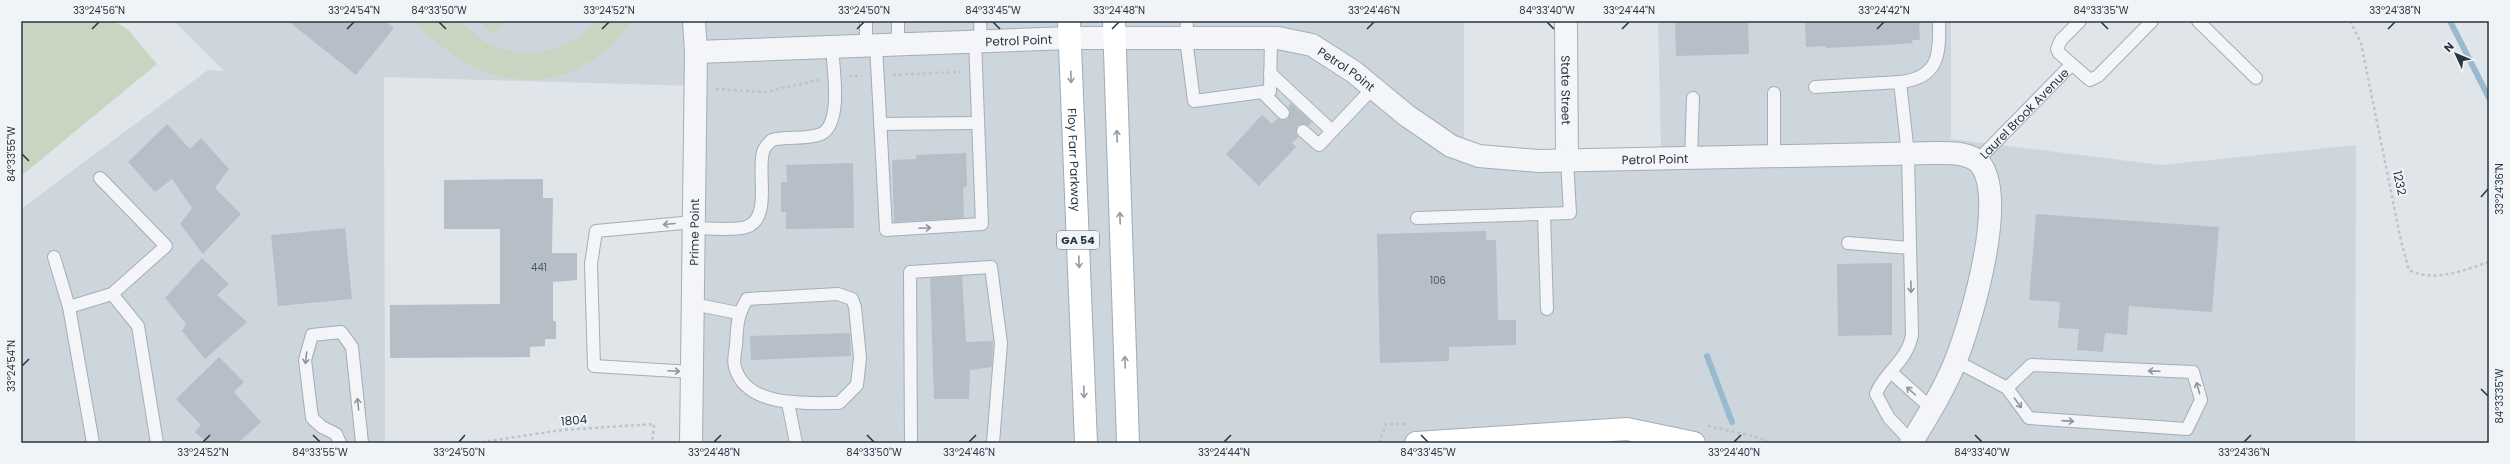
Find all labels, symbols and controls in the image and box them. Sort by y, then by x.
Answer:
text: 33°24'56"N [73,3,125,18]
text: 33°24'54"N [328,3,380,18]
text: 84°33'50"W [411,3,467,18]
text: 33°24'52"N [583,3,635,18]
text: 33°24'50"N [838,3,890,18]
text: 84°33'45"W [965,3,1021,18]
text: 33°24'48"N [1093,3,1145,18]
text: 33°24'46"N [1348,3,1400,18]
text: 84°33'40"W [1519,3,1575,18]
text: 33°24'44"N [1603,3,1655,18]
text: 33°24'42"N [1858,3,1910,18]
text: 84°33'35"W [2074,3,2129,18]
text: 33°24'38"N [2369,3,2421,18]
street label: Petrol Point [985,30,1052,50]
north arrow [2436,34,2476,74]
text: N [2440,39,2457,56]
street label: Petrol Point [1315,43,1379,95]
street label: State Street [1558,55,1575,125]
street label: Laurel Brook Avenue [1976,64,2072,162]
one-way arrow [1067,70,1075,83]
street label: Floy Farr Parkway [1064,108,1085,212]
text: 84°33'55"W [4,126,19,182]
one-way arrow [1114,130,1121,143]
street label: Petrol Point [1621,149,1689,168]
text: 33°24'36"N [2492,163,2507,215]
street label: 1232 [2389,169,2411,197]
street label: Prime Point [685,198,703,266]
one-way arrow [1116,212,1124,225]
one-way arrow [663,220,676,228]
one-way arrow [918,224,931,231]
road number: GA 54 [1057,231,1099,249]
one-way arrow [1075,255,1082,268]
house number: 441 [531,260,547,275]
house number: 106 [1430,273,1446,288]
one-way arrow [1907,280,1915,293]
text: 33°24'54"N [4,340,19,392]
one-way arrow [302,351,310,364]
one-way arrow [1121,356,1129,369]
one-way arrow [667,367,680,374]
one-way arrow [2148,367,2161,374]
text: 84°33'35"W [2492,368,2507,423]
one-way arrow [2194,382,2201,395]
one-way arrow [1080,385,1088,398]
one-way arrow [1907,387,1917,396]
one-way arrow [354,398,362,411]
one-way arrow [2013,398,2022,409]
street label: 1804 [560,410,588,430]
one-way arrow [2061,417,2074,424]
text: 33°24'52"N [177,445,229,460]
text: 84°33'55"W [292,445,348,460]
text: 33°24'50"N [433,445,485,460]
text: 33°24'48"N [688,445,740,460]
text: 84°33'50"W [846,445,902,460]
text: 33°24'46"N [943,445,995,460]
text: 33°24'44"N [1198,445,1250,460]
text: 84°33'45"W [1400,445,1456,460]
text: 33°24'40"N [1708,445,1760,460]
text: 84°33'40"W [1954,445,2010,460]
text: 33°24'36"N [2218,445,2270,460]

